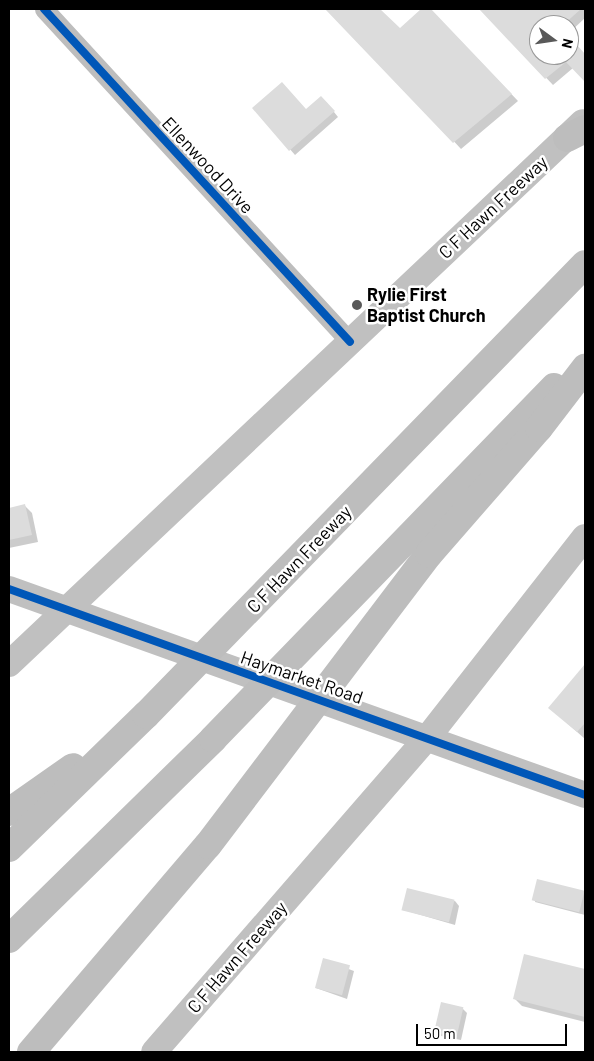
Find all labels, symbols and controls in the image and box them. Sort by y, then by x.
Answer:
north arrow [529,15,579,65]
text: N [559,37,577,50]
street label: Ellenwood Drive [158,112,258,218]
street label: C F Hawn Freeway [434,151,552,263]
place label: Rylie First Baptist Church [367,284,485,326]
marker: Rylie First Baptist Church [351,299,363,311]
street label: C F Hawn Freeway [242,501,356,617]
street label: Haymarket Road [238,646,366,708]
street label: C F Hawn Freeway [183,897,291,1017]
scale bar [419,1014,570,1046]
text: 50 m [424,1024,456,1042]

